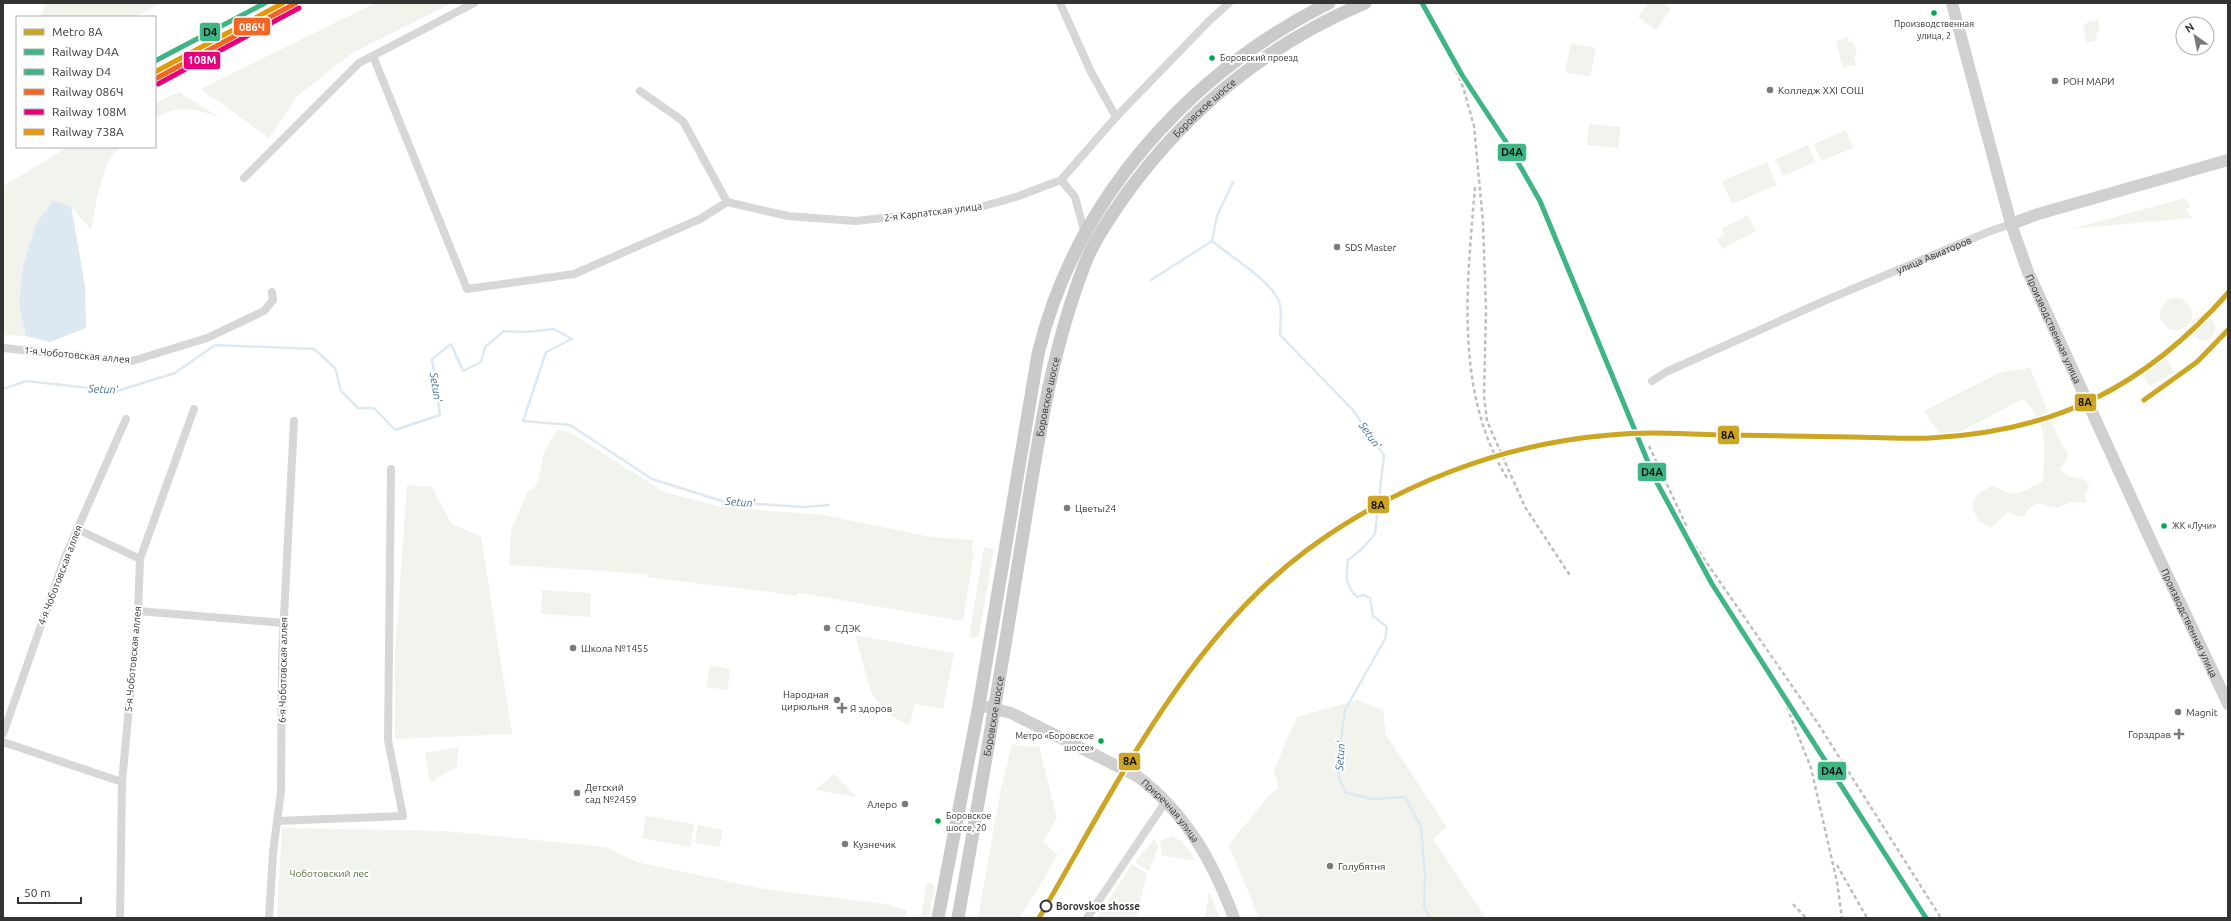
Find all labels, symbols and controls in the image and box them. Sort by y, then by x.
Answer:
marker: Производственная улица, 2 [1929,8,1939,18]
legend [16,16,156,148]
north arrow [2175,16,2215,56]
line badge: 086Ч [233,17,271,36]
place label: Производственная улица, 2 [1894,19,1974,41]
text: N [2183,20,2196,35]
text: 086Ч [239,21,265,33]
line badge: D4 [199,22,221,42]
text: Metro 8А [52,25,103,38]
text: D4 [203,26,217,38]
text: Railway D4А [52,45,119,58]
line badge: 108М [183,51,221,70]
marker: Боровский проезд [1207,53,1217,63]
place label: Боровский проезд [1220,53,1298,63]
text: 108М [188,54,216,66]
text: Railway D4 [52,65,111,78]
street label: Боровское шоссе [1170,76,1238,139]
marker: РОН МАРИ [2050,76,2060,86]
place label: РОН МАРИ [2063,76,2114,87]
text: Railway 086Ч [52,85,123,98]
marker: Колледж XXI СОШ [1765,85,1775,95]
place label: Колледж XXI СОШ [1778,85,1864,96]
text: Railway 108М [52,105,126,118]
text: Railway 738А [52,125,124,138]
line badge: D4А [1497,143,1527,162]
text: D4А [1501,146,1523,158]
street label: 2-я Карпатская улица [883,201,983,223]
street label: улица Авиаторов [1895,234,1973,275]
marker: SDS Master [1332,242,1342,252]
place label: SDS Master [1345,242,1396,253]
street label: Производственная улица [2024,272,2084,385]
street label: 1-я Чоботовская аллея [24,345,130,365]
street label: Боровское шоссе [1034,356,1061,437]
water label: Setun' [428,370,444,403]
water label: Setun' [87,382,119,396]
line badge: 8А [2074,393,2097,412]
text: 8А [2078,396,2092,408]
water label: Setun' [1356,419,1384,451]
line badge: 8А [1717,425,1740,445]
text: 8А [1721,429,1735,441]
line badge: D4А [1637,462,1667,482]
text: D4А [1641,466,1663,478]
water label: Setun' [724,495,756,509]
line badge: 8А [1367,495,1390,514]
text: 8А [1371,499,1385,511]
marker: Цветы24 [1062,503,1072,513]
place label: Цветы24 [1075,503,1117,514]
marker: ЖК «Лучи» [2159,521,2169,531]
place label: ЖК «Лучи» [2172,521,2216,531]
street label: 4-я Чоботовская аллея [36,524,84,626]
street label: Производственная улица [2159,567,2220,679]
street label: 5-я Чоботовская аллея [123,606,143,712]
street label: 6-я Чоботовская аллея [277,617,289,723]
marker: СДЭК [822,623,832,633]
place label: СДЭК [835,623,861,634]
marker: Школа №1455 [568,643,578,653]
place label: Школа №1455 [581,643,648,654]
street label: Боровское шоссе [981,675,1005,757]
place label: Народная цирюльня [781,689,829,712]
marker: Народная цирюльня [832,695,842,705]
marker: Я здоров [837,703,847,713]
place label: Я здоров [850,703,892,714]
marker: Magnit [2173,707,2183,717]
place label: Magnit [2186,707,2218,718]
place label: Горздрав [2128,729,2171,740]
marker: Горздрав [2174,729,2184,739]
place label: Метро «Боровское шоссе» [1015,731,1094,753]
marker: Метро «Боровское шоссе» [1096,736,1106,746]
water label: Setun' [1333,740,1347,772]
line badge: 8А [1118,752,1141,771]
text: 8А [1123,755,1137,767]
line badge: D4А [1817,761,1847,781]
text: D4А [1821,765,1843,777]
street label: Приречная улица [1139,776,1201,844]
place label: Детский сад №2459 [585,782,637,805]
marker: Детский сад №2459 [572,788,582,798]
place label: Алеро [867,799,897,810]
marker: Алеро [900,799,910,809]
place label: Боровское шоссе, 20 [946,811,991,833]
marker: Боровское шоссе, 20 [933,816,943,826]
marker: Кузнечик [840,839,850,849]
place label: Кузнечик [853,839,896,850]
marker: Голубятня [1325,861,1335,871]
place label: Голубятня [1338,861,1385,872]
park label: Чоботовский лес [289,868,369,879]
scale bar [18,879,81,905]
text: 50 m [24,886,51,899]
marker: Borovskoe shosse [1039,899,1053,913]
place label: Borovskoe shosse [1056,901,1140,912]

